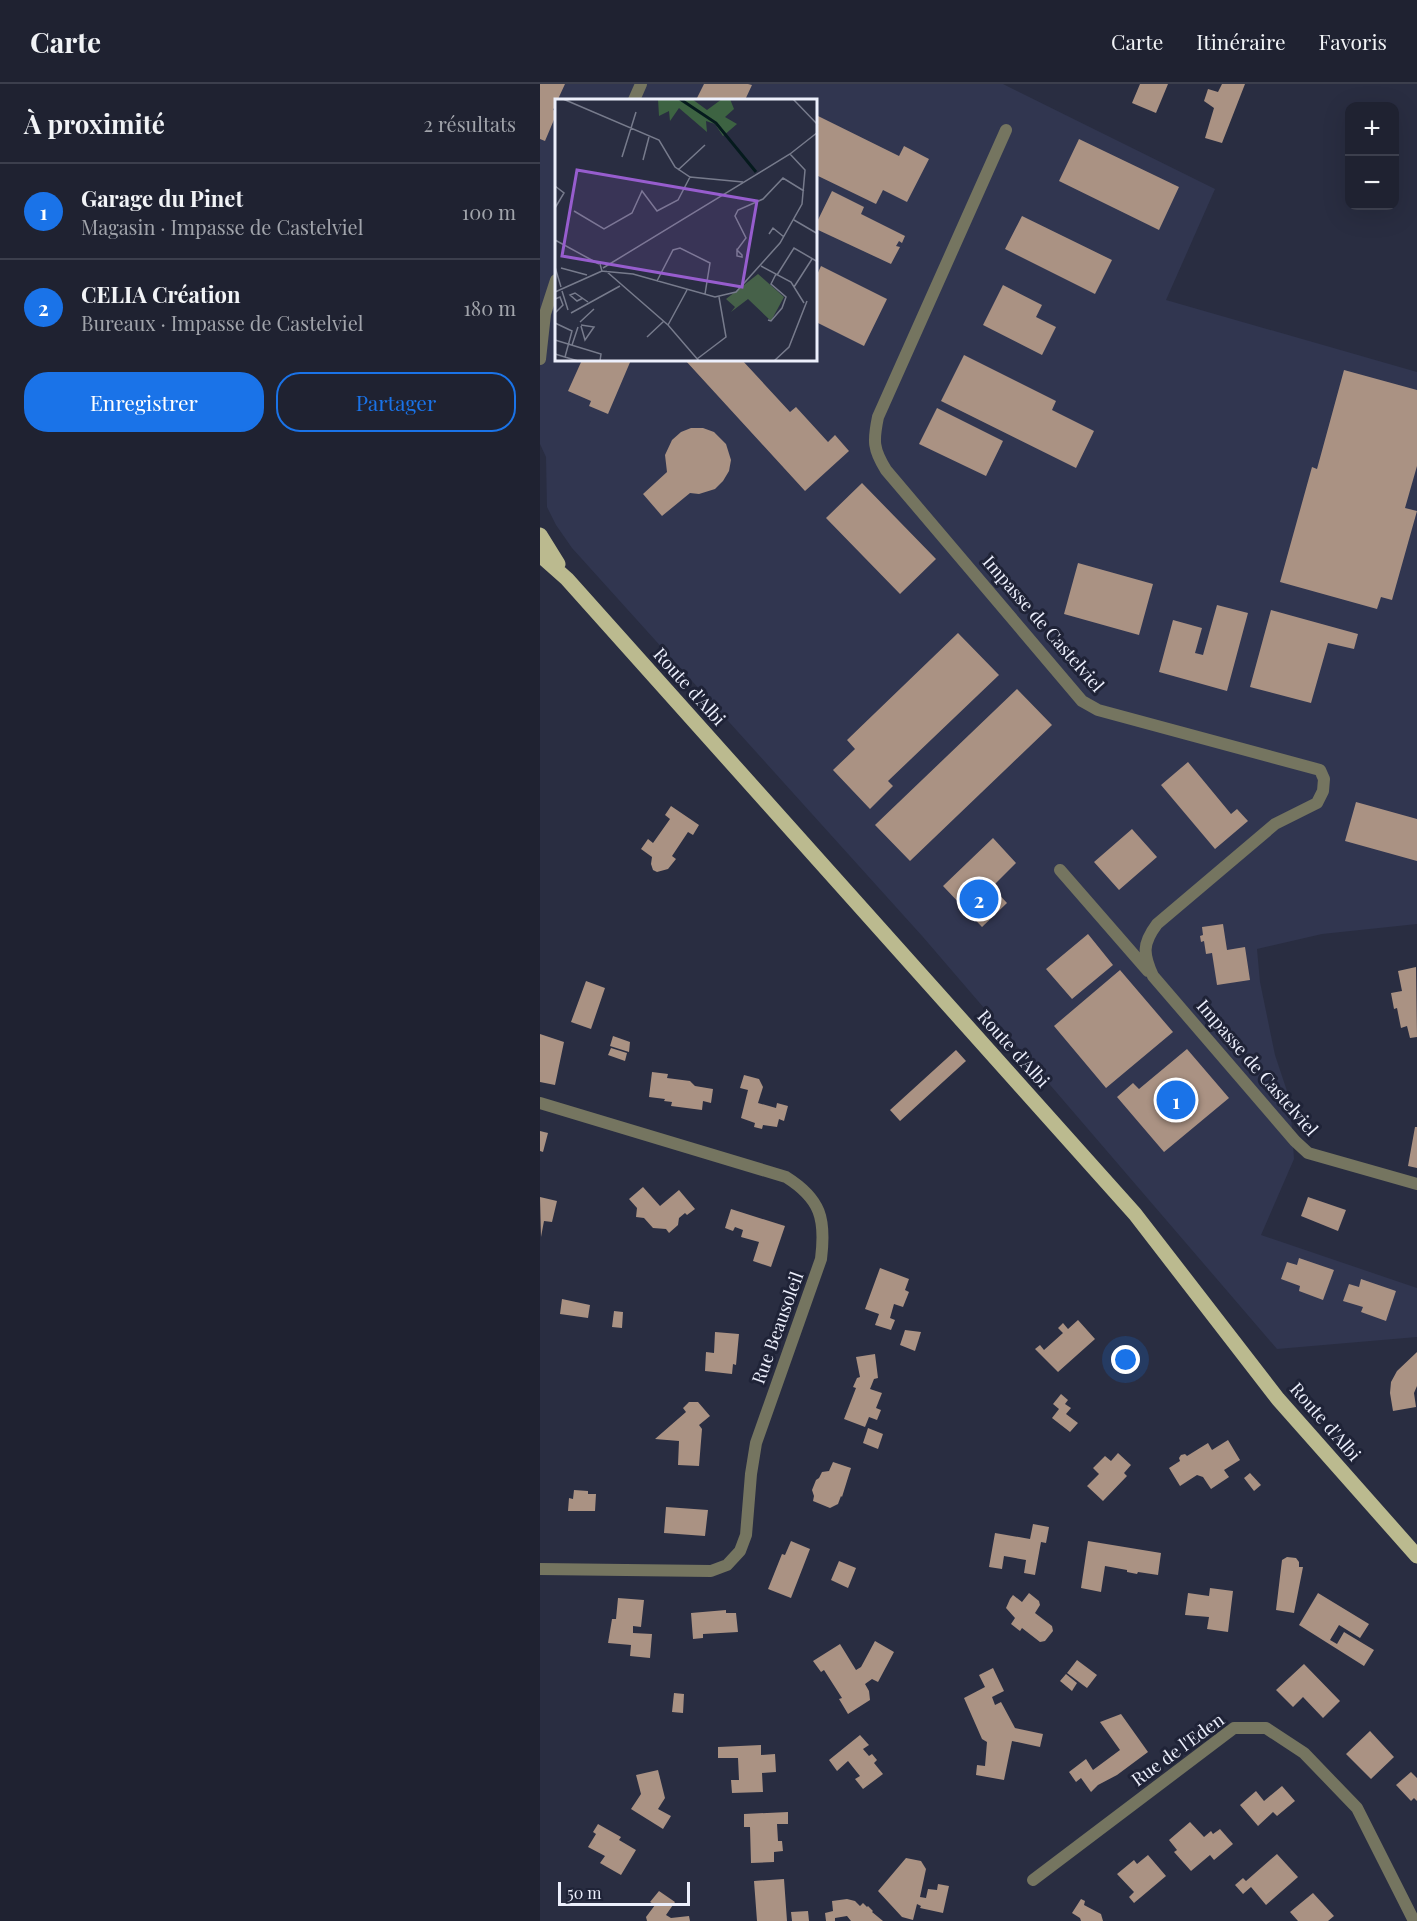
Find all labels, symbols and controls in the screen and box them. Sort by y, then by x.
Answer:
text: Carte [30,23,101,60]
text: Carte [1111,27,1163,55]
text: Itinéraire [1196,27,1286,55]
text: Favoris [1319,27,1387,55]
inset map [555,99,818,362]
map controls [1345,102,1399,210]
button: + [1345,102,1399,156]
text: À proximité [24,106,165,141]
text: 2 résultats [423,110,516,137]
button: − [1345,156,1399,210]
text: Garage du Pinet [81,183,243,213]
text: 1 [40,198,47,225]
text: 100 m [462,198,516,225]
text: Magasin · Impasse de Castelviel [81,213,363,240]
text: CELIA Création [81,279,241,309]
text: 2 [38,294,49,321]
text: 180 m [463,294,516,321]
text: Bureaux · Impasse de Castelviel [81,309,364,336]
button: Enregistrer [24,372,264,432]
button: Partager [276,372,516,432]
street label: Impasse de Castelviel [978,550,1110,697]
street label: Route d'Albi [648,642,731,730]
pin: 2 [960,876,998,922]
street label: Impasse de Castelviel [1192,994,1324,1141]
street label: Route d'Albi [972,1004,1055,1092]
pin: 1 [1156,1078,1196,1122]
street label: Rue Beausoleil [746,1268,808,1387]
your location [1111,1345,1140,1374]
street label: Route d'Albi [1285,1377,1367,1466]
street label: Rue de l'Eden [1126,1707,1229,1791]
scale bar [558,1879,690,1906]
text: 50 m [567,1882,601,1903]

